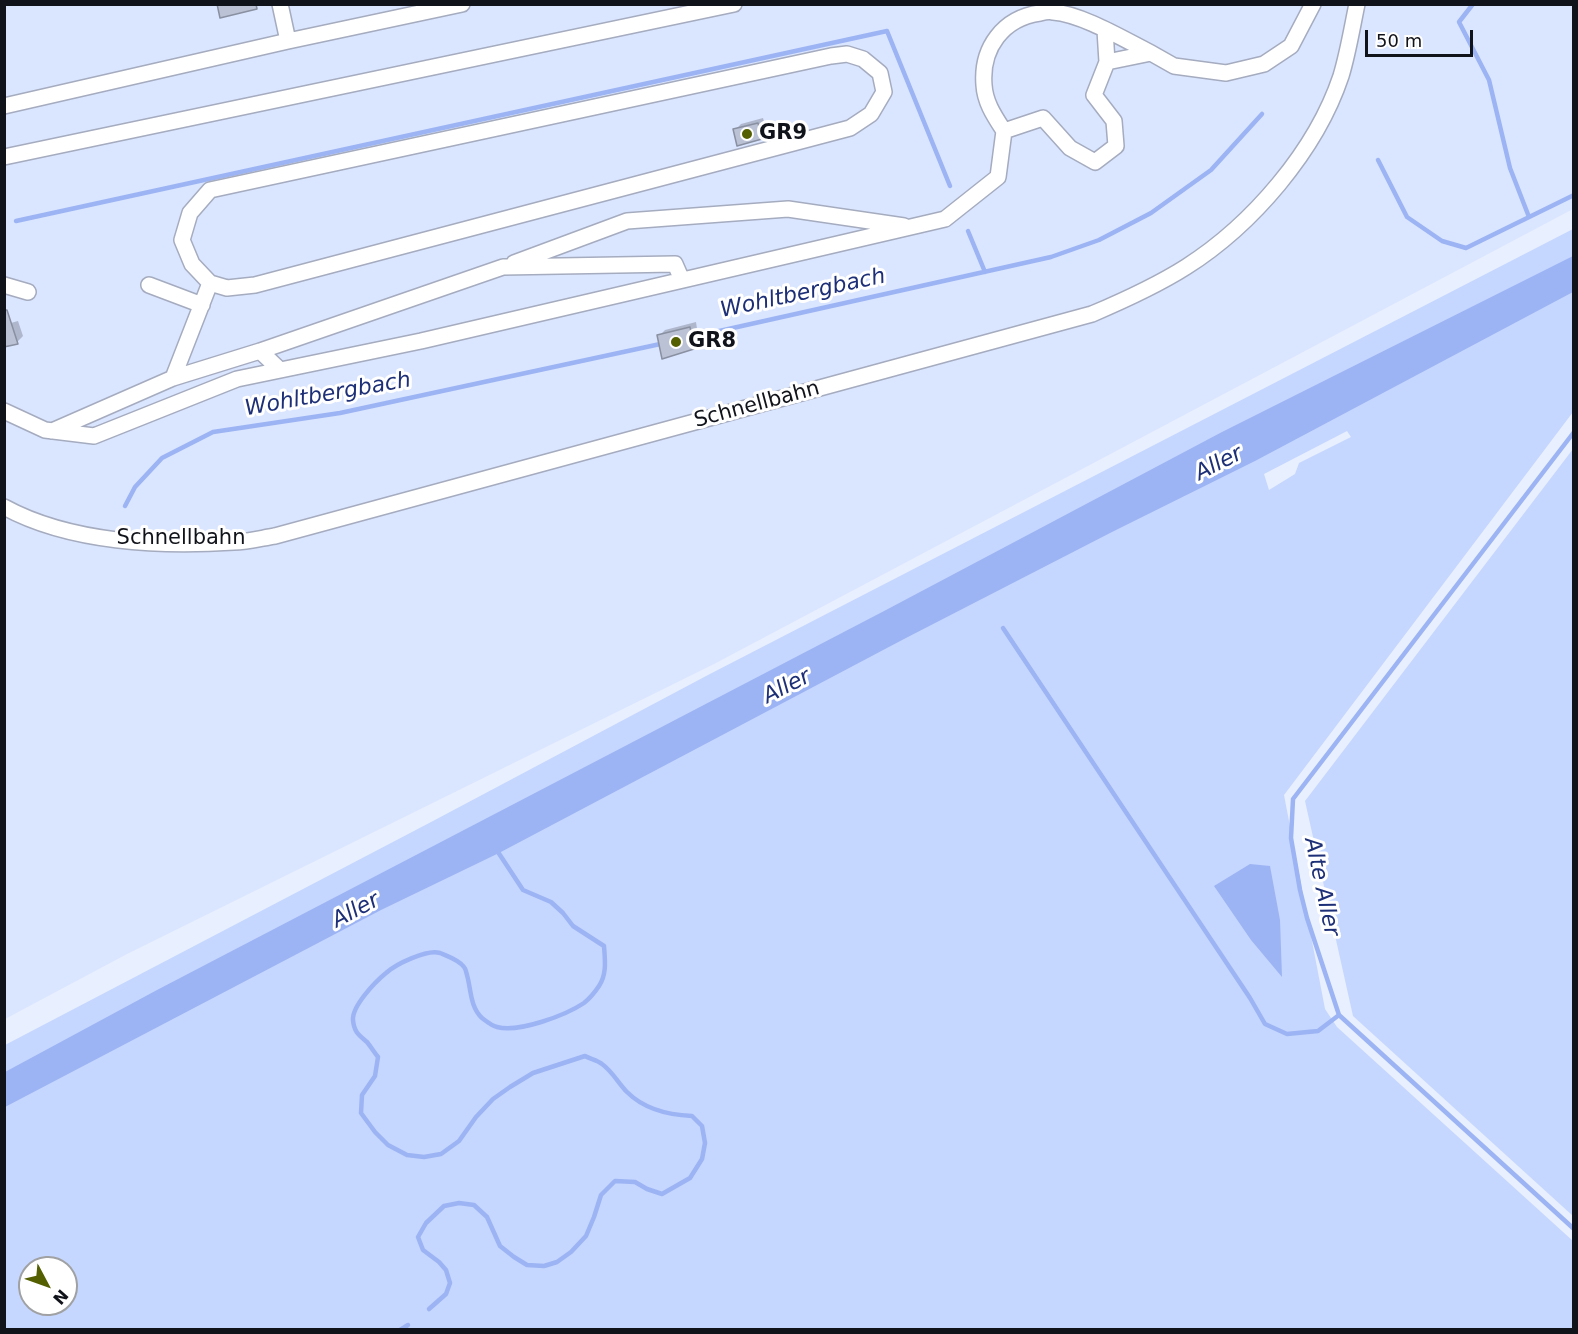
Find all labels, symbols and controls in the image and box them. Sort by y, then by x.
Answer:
scale bar [1368,18,1476,56]
text: 50 m [1376,30,1422,51]
place label: GR9 [759,121,807,147]
marker: GR9 [740,127,754,141]
water label: Wohltbergbach [718,264,888,324]
place label: GR8 [688,329,736,355]
marker: GR8 [669,335,683,349]
water label: Wohltbergbach [243,367,413,423]
street label: Schnellbahn [691,376,823,434]
water label: Aller [1191,441,1247,487]
street label: Schnellbahn [117,526,245,552]
water label: Aller [759,664,815,710]
water label: Alte Aller [1298,835,1344,939]
water label: Aller [328,888,384,934]
north arrow [18,1256,78,1316]
text: N [49,1286,72,1308]

